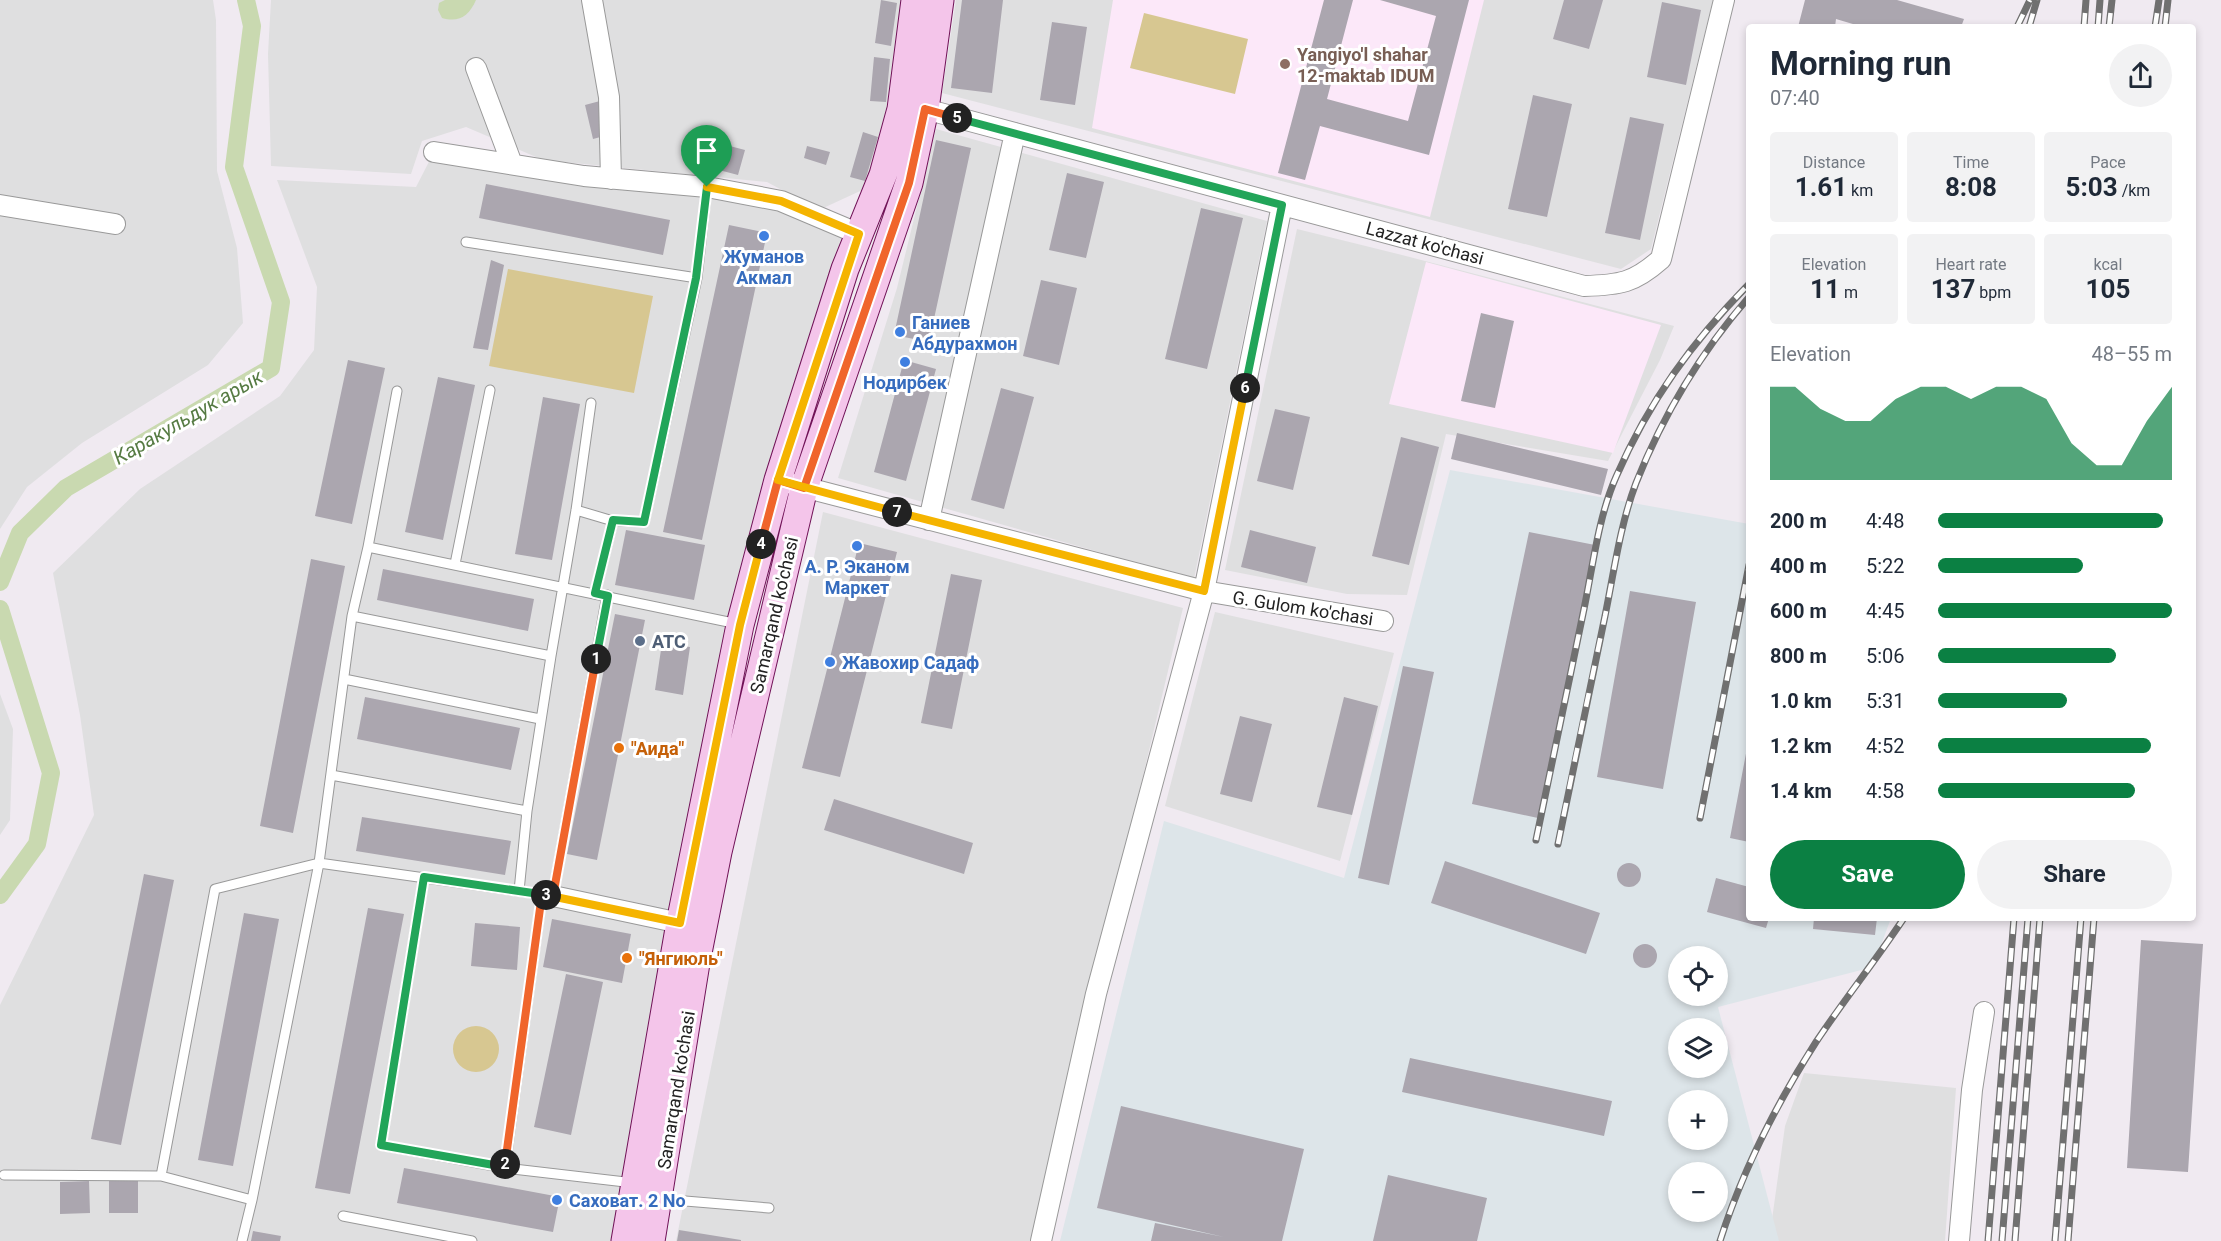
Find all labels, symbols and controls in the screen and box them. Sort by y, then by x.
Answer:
place label: Yangiyo'l shahar 12-maktab IDUM [1297,44,1435,86]
text: Morning run [1770,44,1951,83]
button: share [2109,44,2172,107]
marker: Yangiyo'l shahar 12-maktab IDUM [1278,57,1292,71]
text: 07:40 [1770,86,1820,110]
pin: 5 [942,103,972,133]
text: 5 [952,108,962,127]
pin [681,125,732,187]
icon: arrive [690,134,723,167]
text: Distance [1803,153,1865,172]
text: Time [1953,153,1989,172]
text: Pace [2090,153,2126,172]
text: 1.61 [1795,172,1847,202]
text: 8:08 [1945,172,1997,202]
text: 5:03 [2066,172,2118,202]
text: km [1847,181,1873,200]
text: /km [2118,181,2150,200]
street label: Lazzat ko'chasi [1364,217,1486,269]
marker: Жуманов Акмал [757,229,771,243]
place label: Жуманов Акмал [724,246,804,288]
text: Elevation [1802,255,1866,274]
text: Heart rate [1935,255,2007,274]
text: kcal [2094,255,2122,274]
text: 11 [1810,274,1840,304]
text: 137 [1931,274,1975,304]
text: 105 [2086,274,2130,304]
text: m [1840,283,1858,302]
text: bpm [1975,283,2011,302]
place label: Ганиев Абдурахмон [912,312,1018,354]
marker: Ганиев Абдурахмон [893,325,907,339]
text: Elevation [1770,342,1851,366]
text: 48–55 m [2091,342,2172,366]
marker: Нодирбек [898,355,912,369]
water label: Каракульдук арык [109,364,268,470]
place label: Нодирбек [863,372,948,393]
pin: 6 [1230,373,1260,403]
text: 6 [1240,378,1250,397]
pin: 7 [882,497,912,527]
text: 7 [892,502,902,521]
text: 200 m [1770,509,1827,533]
text: 4:48 [1866,509,1905,533]
pin: 4 [746,529,776,559]
text: 4 [756,534,766,553]
street label: Samarqand ko'chasi [746,535,802,695]
marker: А. Р. Эканом Маркет [850,539,864,553]
text: 400 m [1770,554,1827,578]
text: 5:22 [1866,554,1905,578]
place label: А. Р. Эканом Маркет [804,556,910,598]
street label: G. Gulom ko'chasi [1231,587,1375,629]
text: 600 m [1770,599,1827,623]
text: 4:45 [1866,599,1905,623]
place label: АТС [652,631,686,652]
marker: АТС [633,634,647,648]
pin: 1 [581,644,611,674]
text: 800 m [1770,644,1827,668]
text: 5:06 [1866,644,1905,668]
text: 1 [591,649,601,668]
place label: Жавохир Садаф [842,652,979,673]
marker: Жавохир Садаф [823,655,837,669]
text: 1.0 km [1770,689,1832,713]
text: 5:31 [1866,689,1905,713]
text: 1.2 km [1770,734,1832,758]
text: 4:52 [1866,734,1905,758]
place label: "Аида" [631,738,684,759]
marker: "Аида" [612,741,626,755]
text: 1.4 km [1770,779,1832,803]
text: 4:58 [1866,779,1905,803]
button: Save [1770,840,1965,909]
button: Share [1977,840,2172,909]
pin: 3 [531,880,561,910]
text: 3 [541,885,551,904]
map controls [1668,946,1728,1222]
button: locate [1668,946,1728,1006]
place label: "Янгиюль" [639,948,723,969]
marker: "Янгиюль" [620,951,634,965]
street label: Samarqand ko'chasi [653,1009,699,1171]
button: layers [1668,1018,1728,1078]
button: + [1668,1090,1728,1150]
pin: 2 [490,1149,520,1179]
text: 2 [500,1154,510,1173]
button: − [1668,1162,1728,1222]
place label: Саховат. 2 No [569,1190,686,1211]
marker: Саховат. 2 No [550,1193,564,1207]

